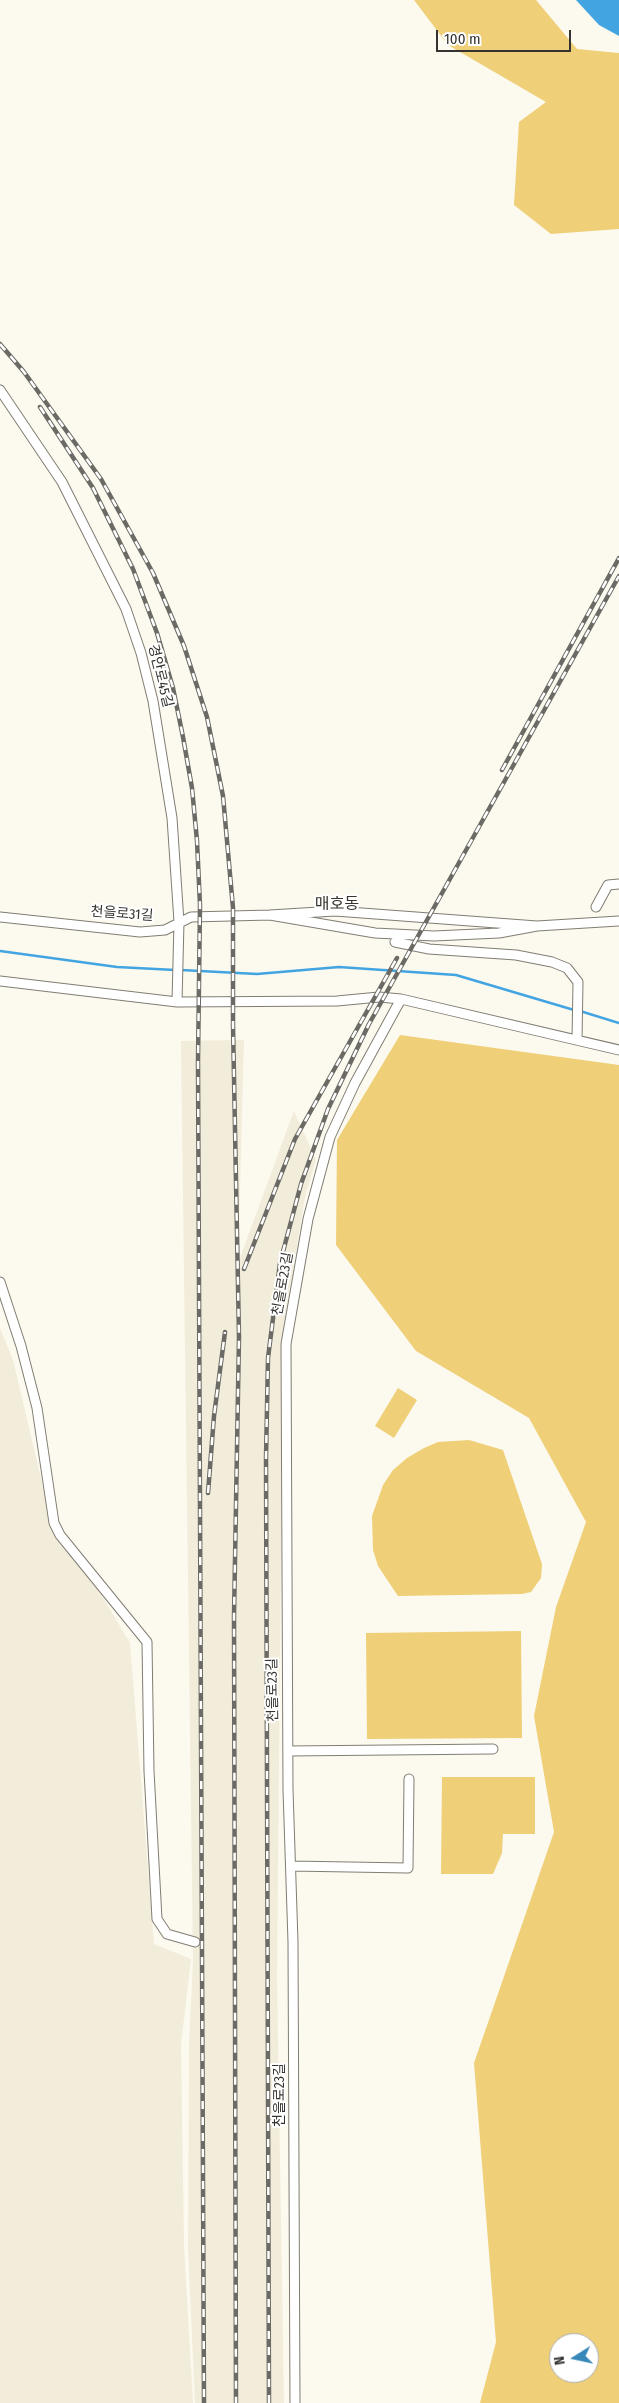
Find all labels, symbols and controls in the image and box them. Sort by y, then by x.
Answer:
scale bar [439,20,574,52]
text: 100 m [444,30,481,48]
street label: 경안로45길 [144,643,176,709]
district label: 매호동 [315,895,359,915]
street label: 천을로31길 [90,903,154,925]
street label: 천을로23길 [269,1251,297,1317]
street label: 천을로23길 [264,1658,282,1722]
street label: 천을로23길 [272,2063,288,2127]
north arrow [549,2333,599,2383]
text: N [551,2355,569,2366]

